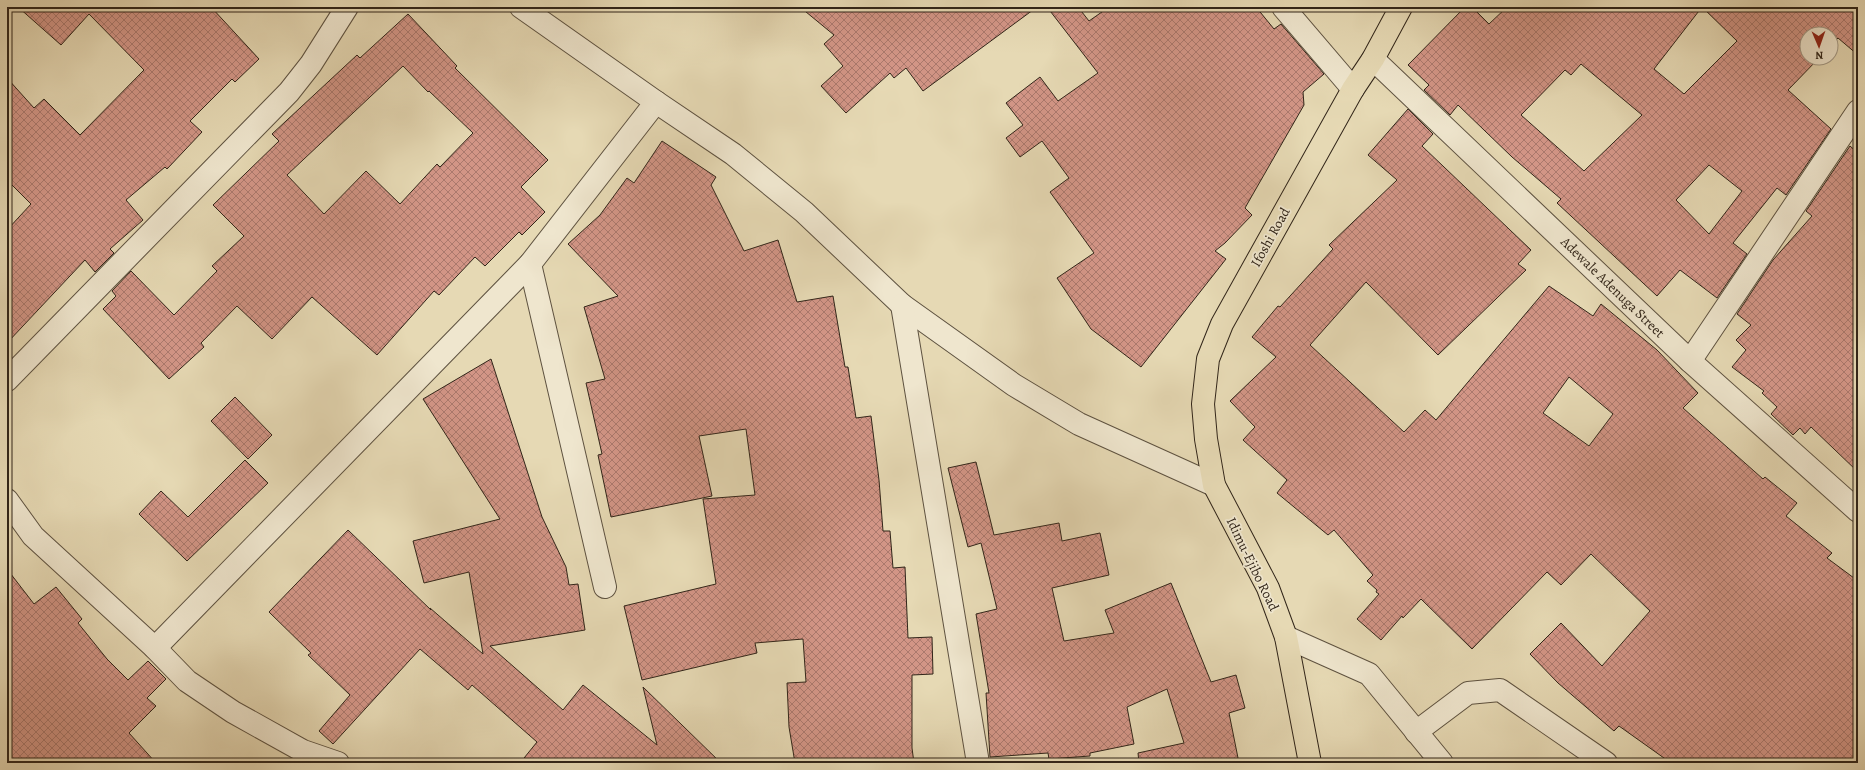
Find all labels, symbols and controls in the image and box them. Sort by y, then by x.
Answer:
north arrow [1799,26,1839,66]
text: N [1815,48,1824,63]
street label: Ifoshi Road [1246,204,1295,270]
street label: Adewale Adenuga Street [1556,232,1669,342]
street label: Idimu-Ejibo Road [1222,514,1284,615]

